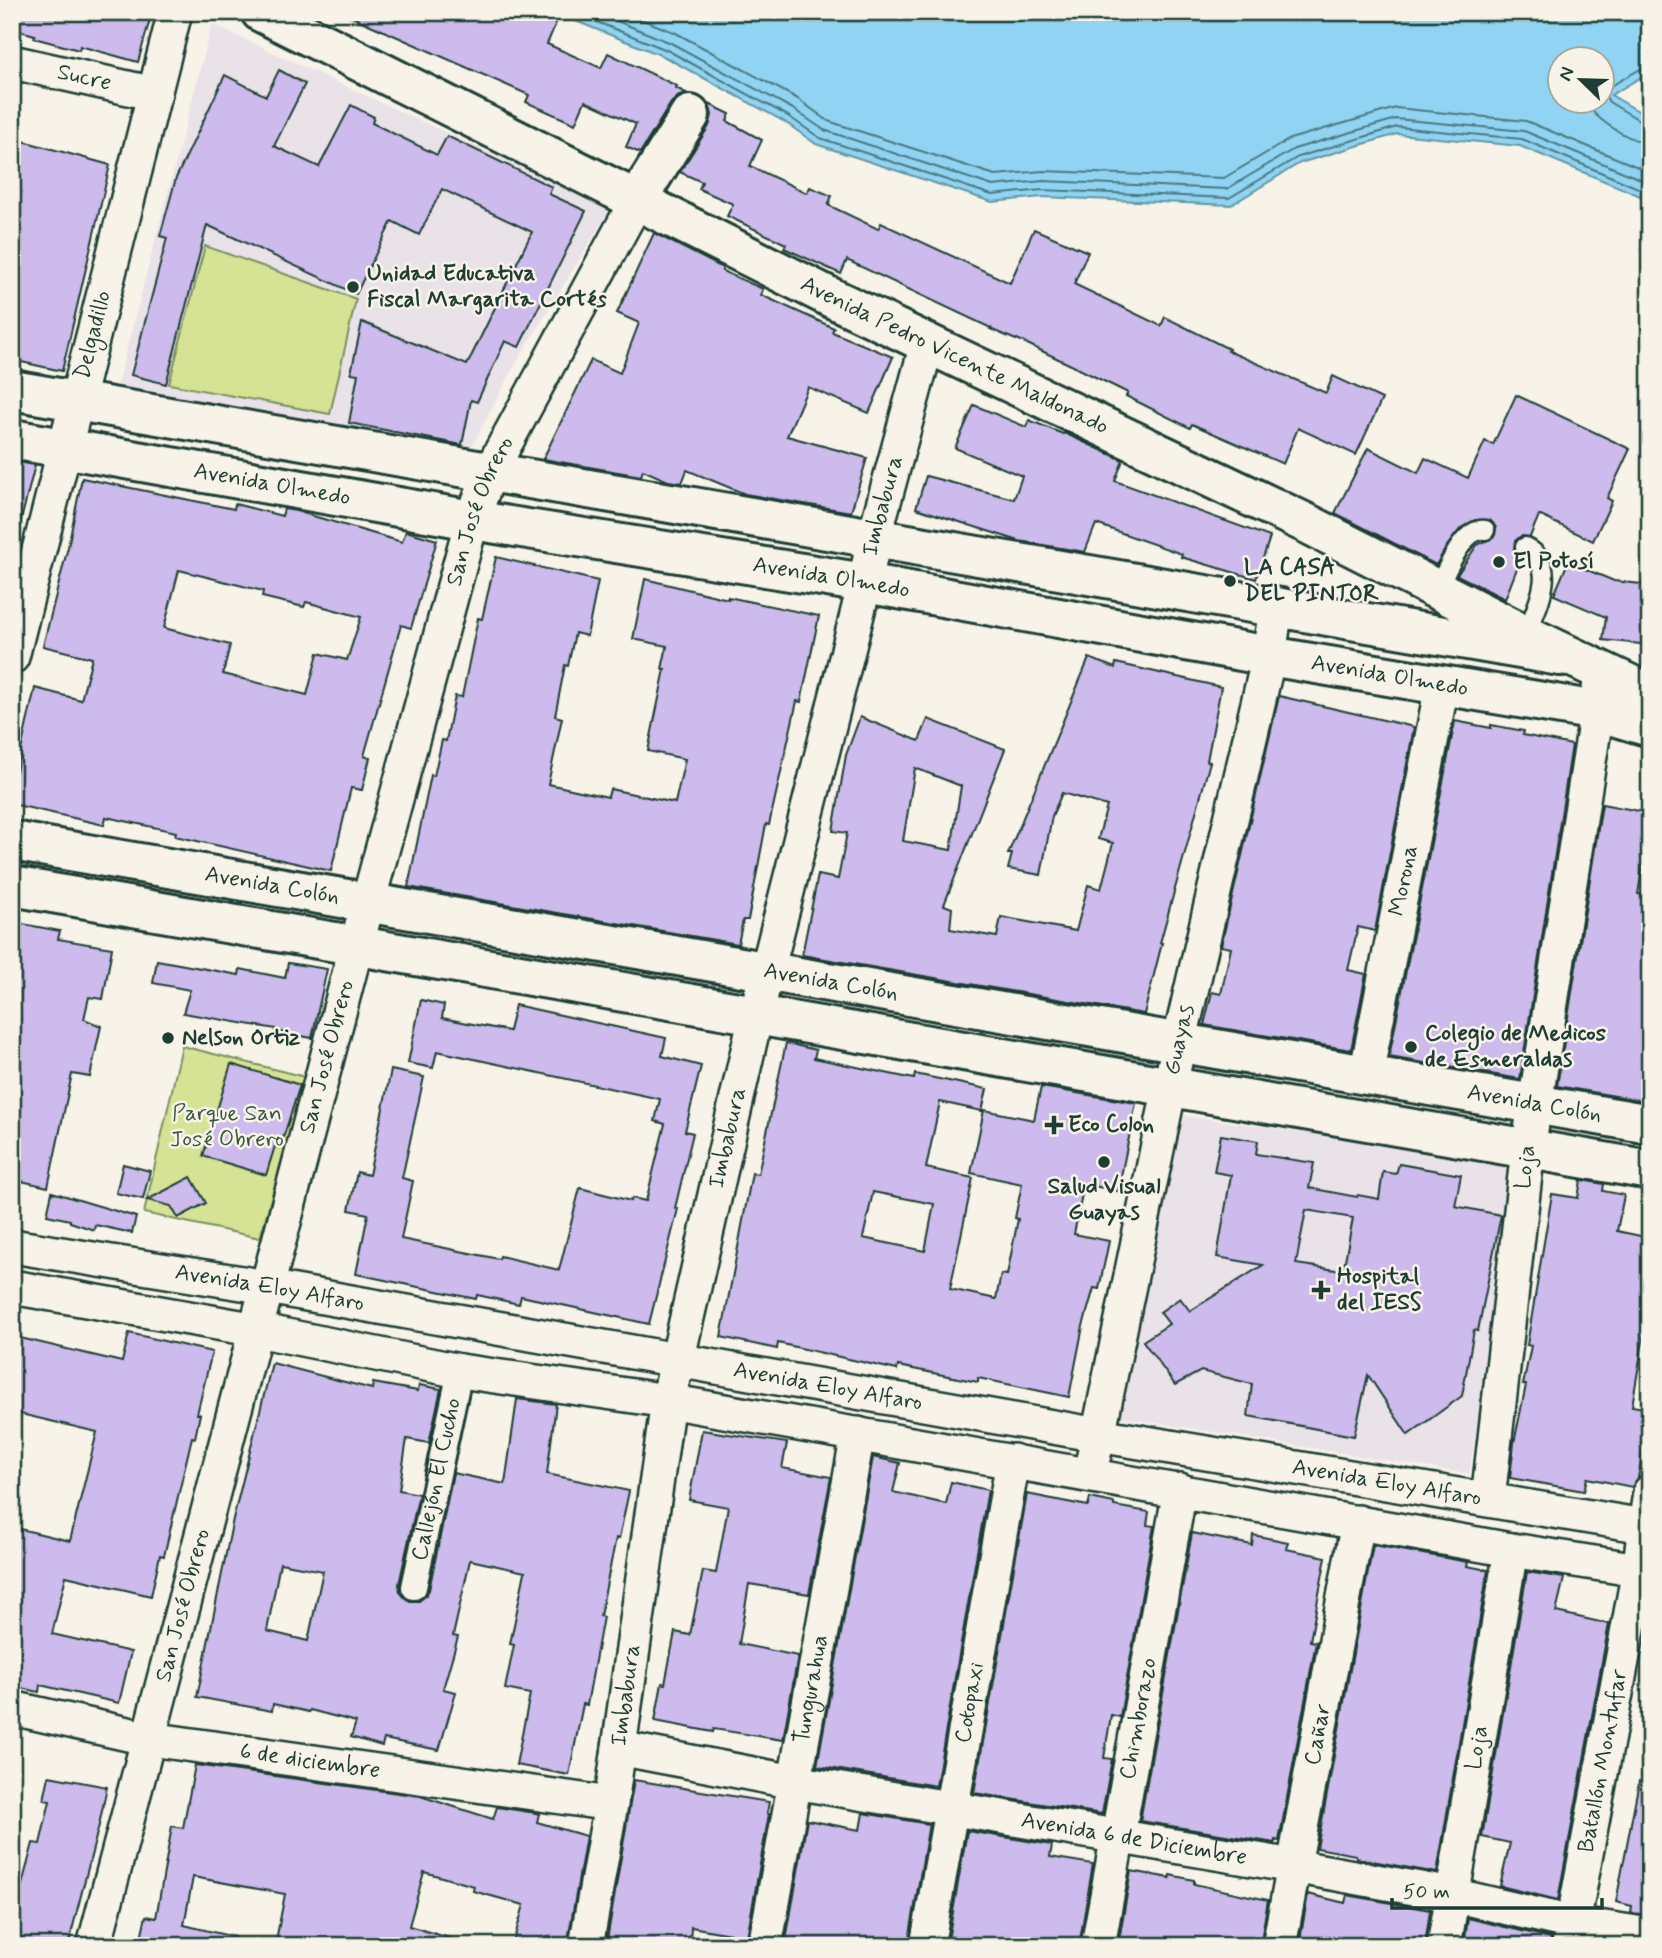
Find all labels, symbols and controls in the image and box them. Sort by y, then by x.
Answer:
north arrow [1546,46,1616,116]
street label: Sucre [54,58,114,99]
text: N [1553,63,1581,85]
place label: Unidad Educativa Fiscal Margarita Cortés [367,259,608,315]
street label: Avenida Pedro Vicente Maldonado [795,270,1113,442]
marker: Unidad Educativa Fiscal Margarita Cortés [345,279,361,295]
street label: Delgadillo [68,287,119,383]
street label: San José Obrero [440,431,521,590]
street label: Imbabura [856,452,911,558]
street label: Avenida Olmedo [191,456,353,513]
place label: El Potosí [1513,547,1594,577]
street label: Avenida Olmedo [751,550,912,606]
place label: LA CASA DEL PINTOR [1244,553,1379,609]
marker: El Potosí [1491,554,1507,570]
marker: LA CASA DEL PINTOR [1222,573,1238,589]
street label: Avenida Olmedo [1309,648,1470,704]
street label: Morona [1382,843,1426,919]
street label: Avenida Colón [202,860,342,912]
street label: Avenida Colón [761,956,901,1009]
street label: San José Obrero [293,977,362,1137]
street label: Guayas [1158,1002,1202,1078]
place label: Colegio de Medicos de Esmeraldas [1425,1019,1607,1075]
place label: Nelson Ortiz [182,1023,301,1053]
marker: Nelson Ortiz [160,1030,176,1046]
marker: Colegio de Medicos de Esmeraldas [1403,1039,1419,1055]
street label: Avenida Colón [1465,1078,1604,1130]
street label: Imbabura [702,1085,754,1191]
park label: Parque San José Obrero [170,1099,284,1155]
place label: Eco Colon [1068,1110,1154,1140]
marker: Eco Colon [1046,1117,1062,1133]
street label: Loja [1509,1143,1543,1191]
marker: Salud Visual Guayas [1096,1154,1112,1170]
place label: Salud Visual Guayas [1047,1172,1161,1228]
street label: Avenida Eloy Alfaro [173,1257,367,1319]
place label: Hospital del IESS [1337,1262,1422,1318]
marker: Hospital del IESS [1311,1280,1331,1300]
street label: Avenida Eloy Alfaro [731,1355,925,1418]
street label: Callejón El Cucho [405,1395,469,1564]
street label: Avenida Eloy Alfaro [1290,1453,1484,1514]
street label: San José Obrero [149,1526,218,1685]
street label: Tungurahua [787,1632,836,1746]
street label: Imbabura [604,1642,648,1748]
street label: Chimborazo [1113,1655,1165,1782]
street label: Cotopaxi [948,1660,992,1746]
street label: Batallón Montufar [1572,1667,1635,1855]
street label: Cañar [1298,1701,1339,1768]
street label: Loja [1459,1723,1496,1772]
street label: 6 de diciembre [238,1737,382,1786]
street label: Avenida 6 de Diciembre [1019,1805,1249,1873]
scale bar [1392,1867,1602,1911]
text: 50 m [1403,1878,1450,1906]

